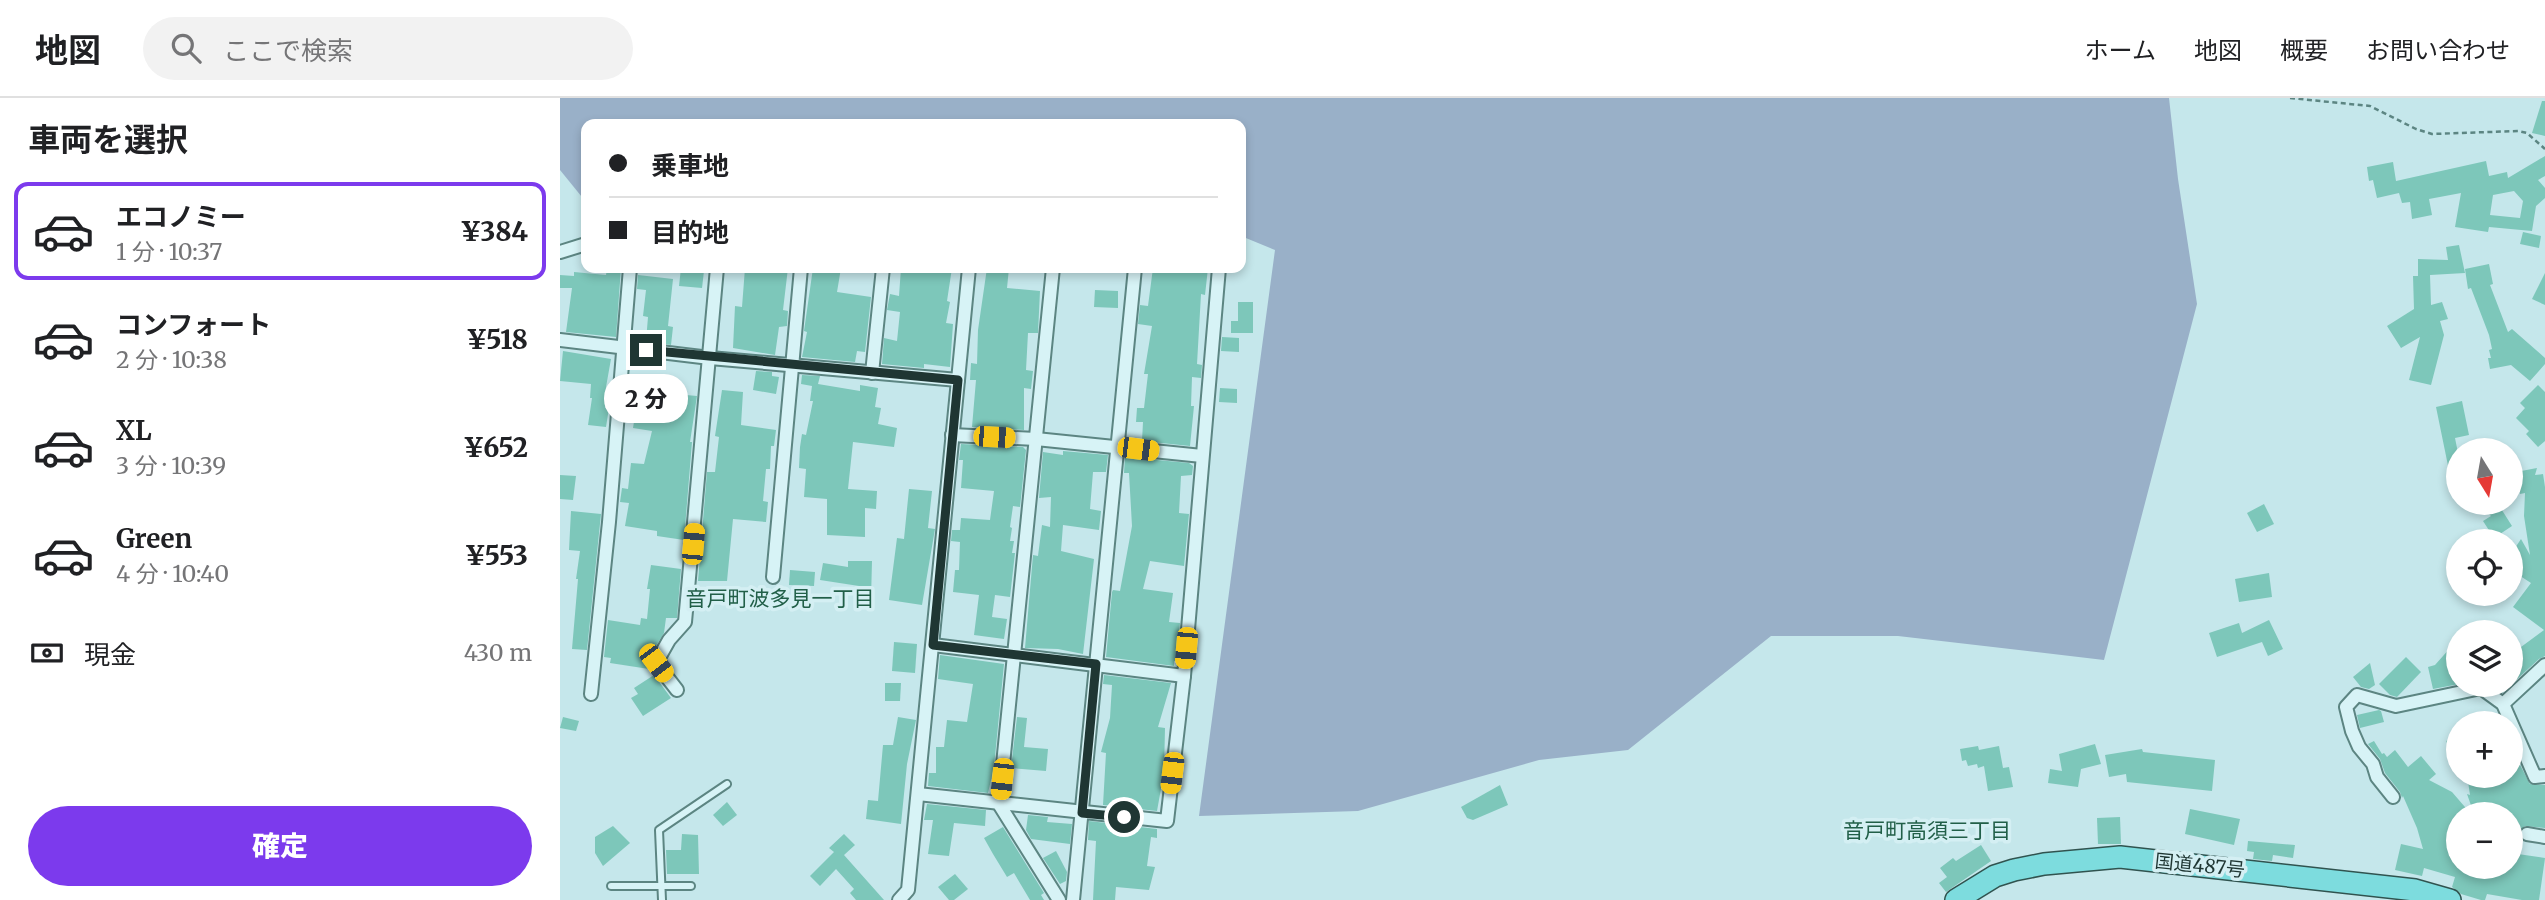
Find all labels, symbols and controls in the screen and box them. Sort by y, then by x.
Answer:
search box [143,17,633,80]
icon: search [167,29,205,67]
text: 地図 [35,30,101,71]
text: ここで検索 [223,34,353,67]
text: ホーム [2085,35,2156,66]
text: 地図 [2194,35,2242,66]
text: 概要 [2280,35,2328,66]
text: お問い合わせ [2366,35,2510,66]
text: 車両を選択 [28,120,188,160]
text: 乗車地 [651,149,729,182]
icon: car [32,200,95,263]
text: エコノミー [116,200,246,233]
text: ¥384 [460,215,528,248]
text: 目的地 [651,216,729,249]
text: 1 分 · 10:37 [116,237,222,266]
icon: car [32,308,95,371]
text: コンフォート [116,308,271,341]
text: ¥518 [466,323,528,356]
route end [630,334,662,366]
text: 2 分 · 10:38 [116,345,227,374]
callout: 2 分 [604,374,688,424]
text: 2 分 [625,384,667,413]
text: XL [116,414,152,447]
icon: car [32,416,95,479]
car [973,425,1016,449]
text: ¥652 [463,431,528,464]
car [1116,436,1161,462]
north arrow [2446,438,2524,514]
map controls [2446,438,2523,879]
text: 3 分 · 10:39 [116,451,226,480]
text: Green [116,522,192,555]
car [681,522,706,566]
icon: car [32,524,95,587]
button: locate [2446,529,2523,606]
text: ¥553 [465,539,528,572]
text: 4 分 · 10:40 [116,559,229,588]
district label: 音戸町波多見一丁目 [686,585,875,612]
button: layers [2446,620,2523,697]
car [1174,626,1199,670]
icon: cash [28,634,66,672]
text: 現金 [84,638,136,671]
text: 430 m [464,638,532,667]
car [635,640,678,686]
button: + [2446,711,2523,788]
car [1160,751,1185,795]
car [990,757,1015,801]
route start [1108,801,1140,833]
button: − [2446,802,2523,879]
button: 確定 [28,806,532,886]
district label: 音戸町高須三丁目 [1843,817,2011,844]
street label: 国道487号 [2154,848,2246,882]

